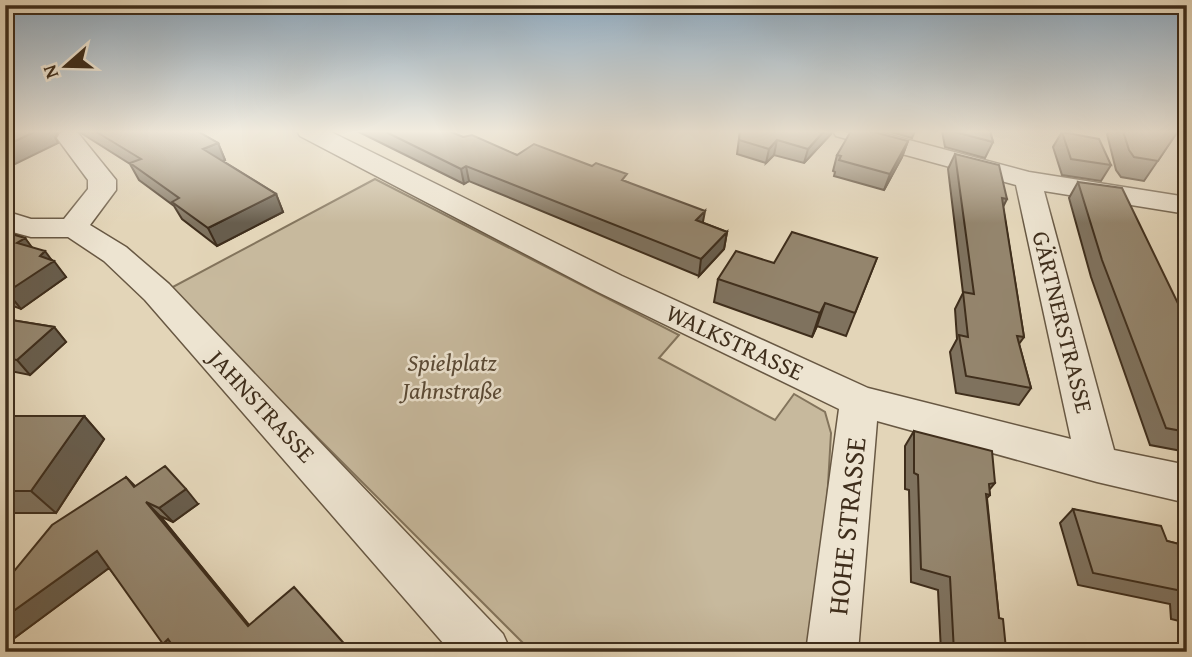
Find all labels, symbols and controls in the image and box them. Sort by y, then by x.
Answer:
north arrow [32,32,102,102]
text: N [35,61,65,83]
street label: GÄRTNERSTRASSE [1023,227,1103,417]
street label: WALKSTRASSE [660,295,810,389]
street label: JAHNSTRASSE [198,340,324,470]
park label: Spielplatz Jahnstraße [398,345,502,408]
street label: HOHE STRASSE [816,435,876,617]

